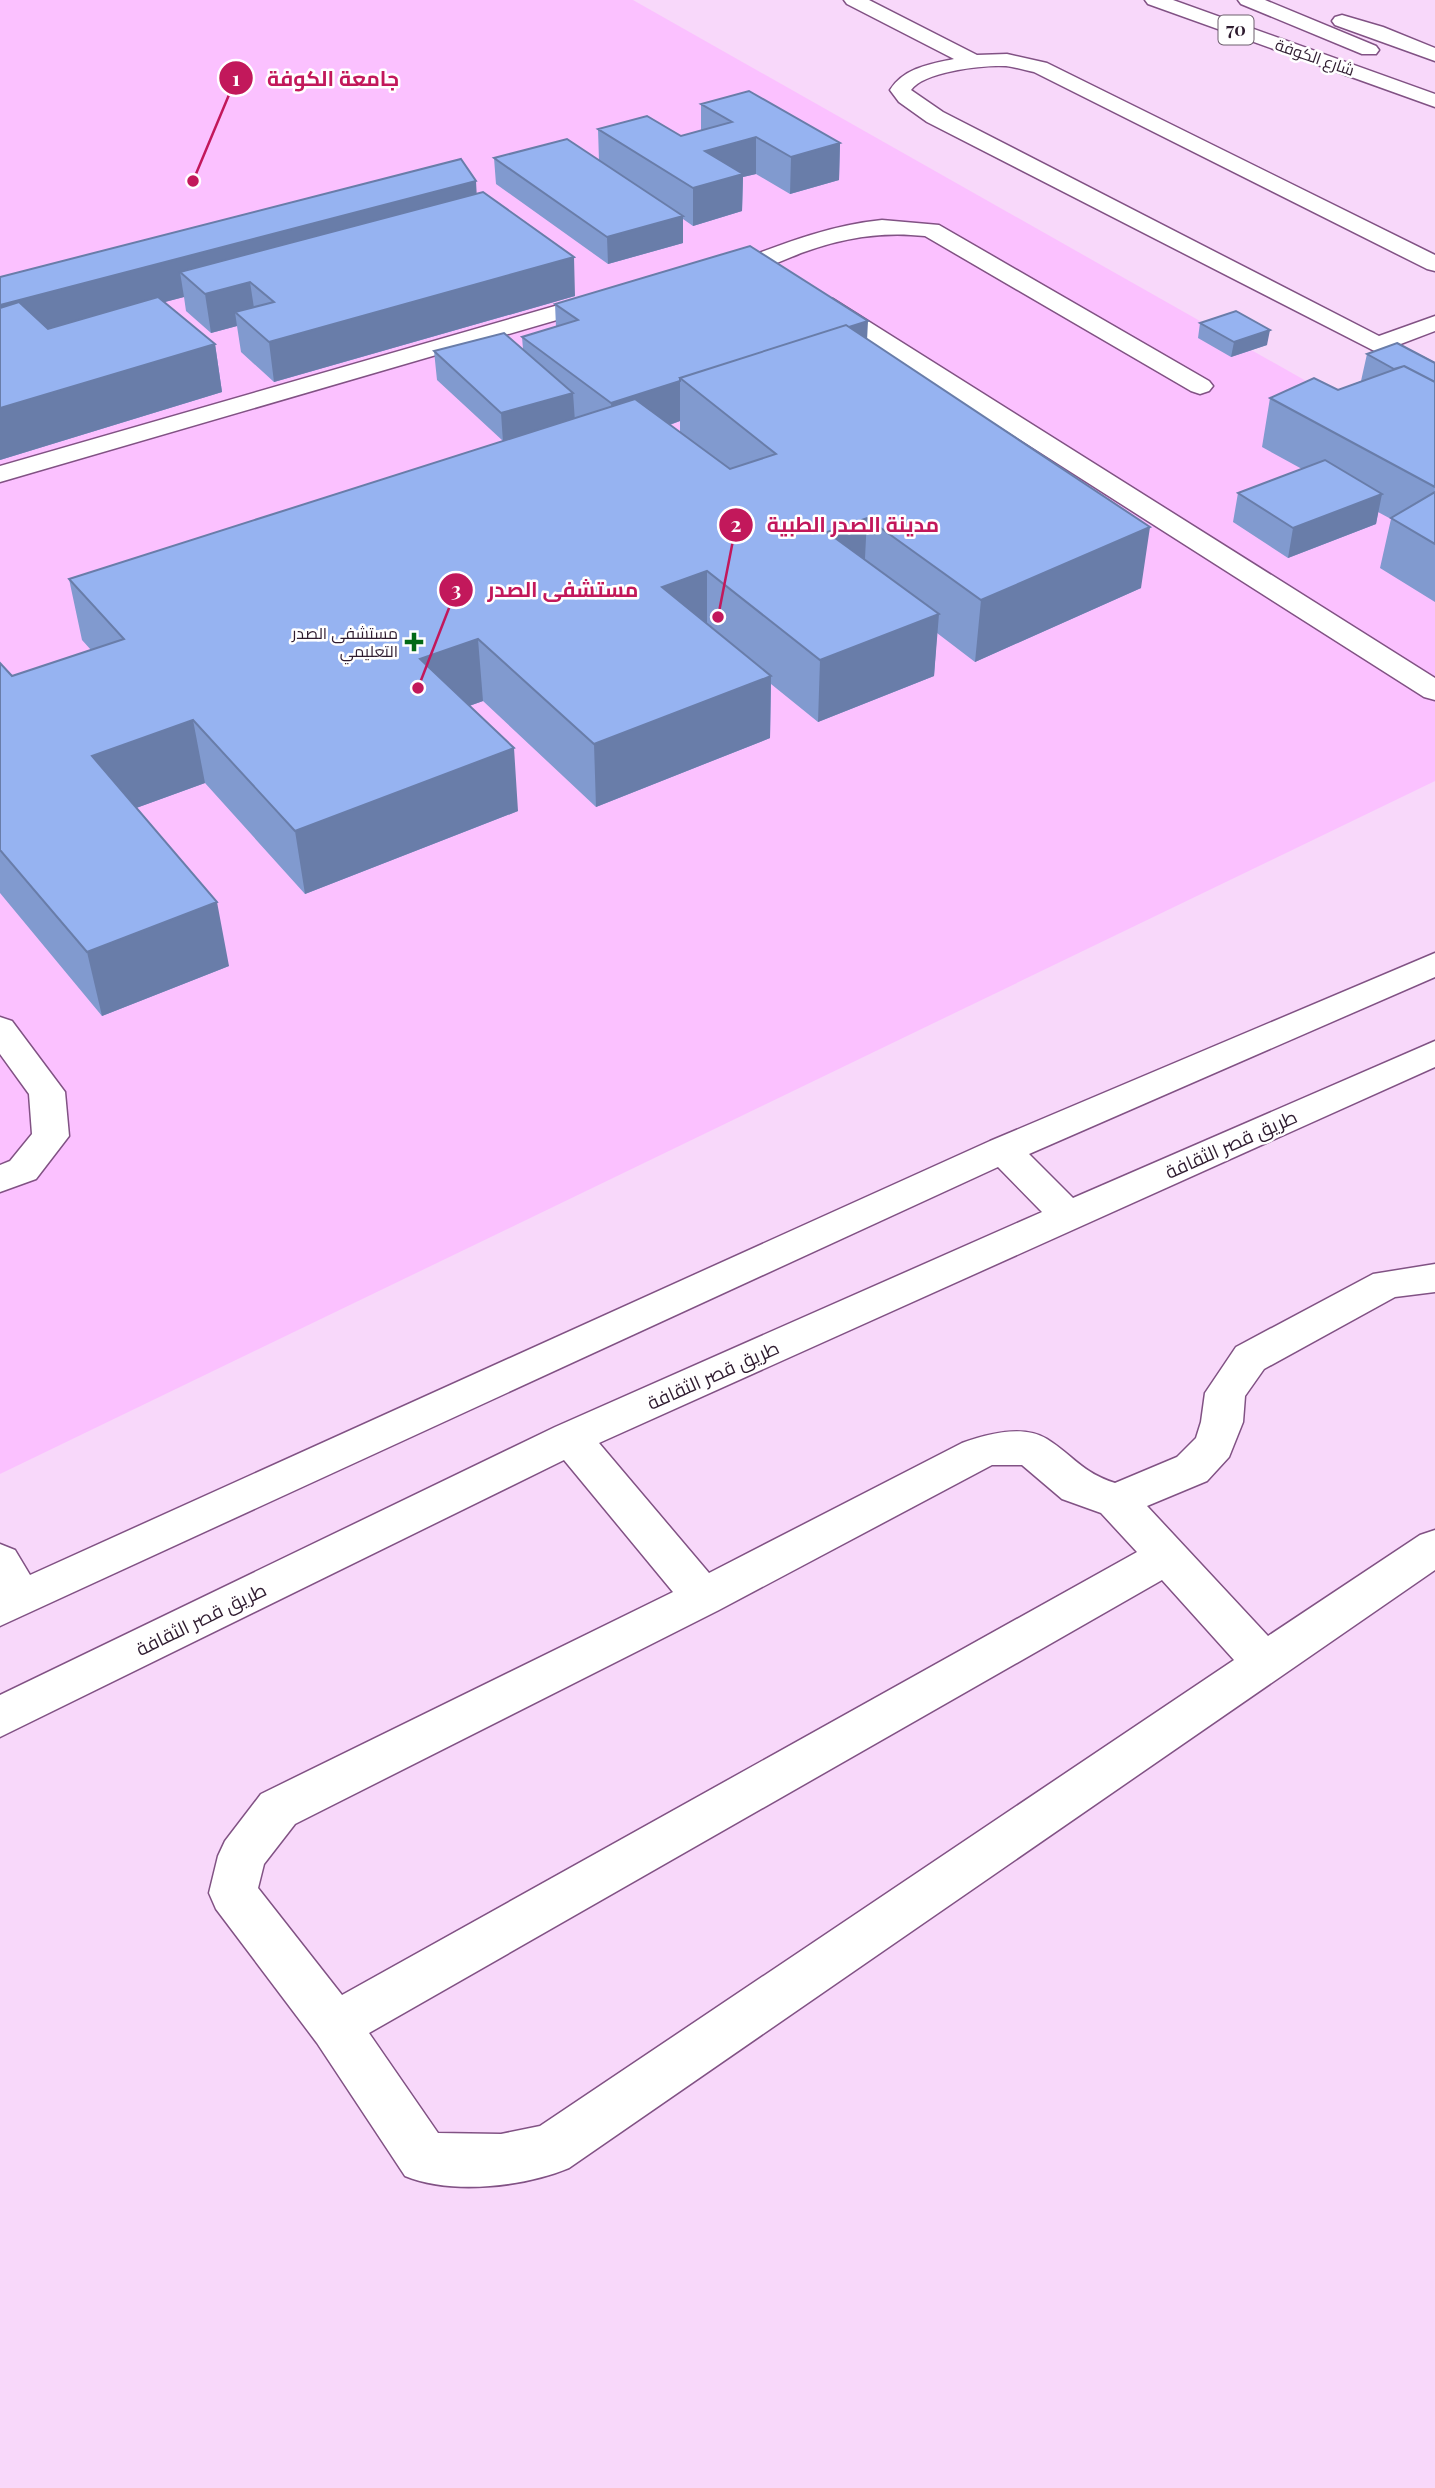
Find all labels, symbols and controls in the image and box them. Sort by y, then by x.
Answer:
road number: 70 [1218,15,1254,44]
street label: شارع الكوفة [1272,33,1358,82]
callout: جامعة الكوفة [218,57,413,99]
text: 1 [232,63,240,91]
text: جامعة الكوفة [267,63,399,92]
callout: مدينة الصدر الطبية [718,504,953,546]
text: 2 [731,509,742,537]
text: مدينة الصدر الطبية [767,509,939,537]
callout: مستشفى الصدر [438,569,652,611]
text: 3 [451,574,461,602]
text: مستشفى الصدر [487,574,638,602]
place label: مستشفى الصدر التعليمي [291,622,398,665]
marker: مستشفى الصدر التعليمي [404,632,424,652]
street label: طريق قصر الثقافة [1161,1102,1301,1185]
street label: طريق قصر الثقافة [643,1333,783,1416]
street label: طريق قصر الثقافة [131,1575,270,1662]

